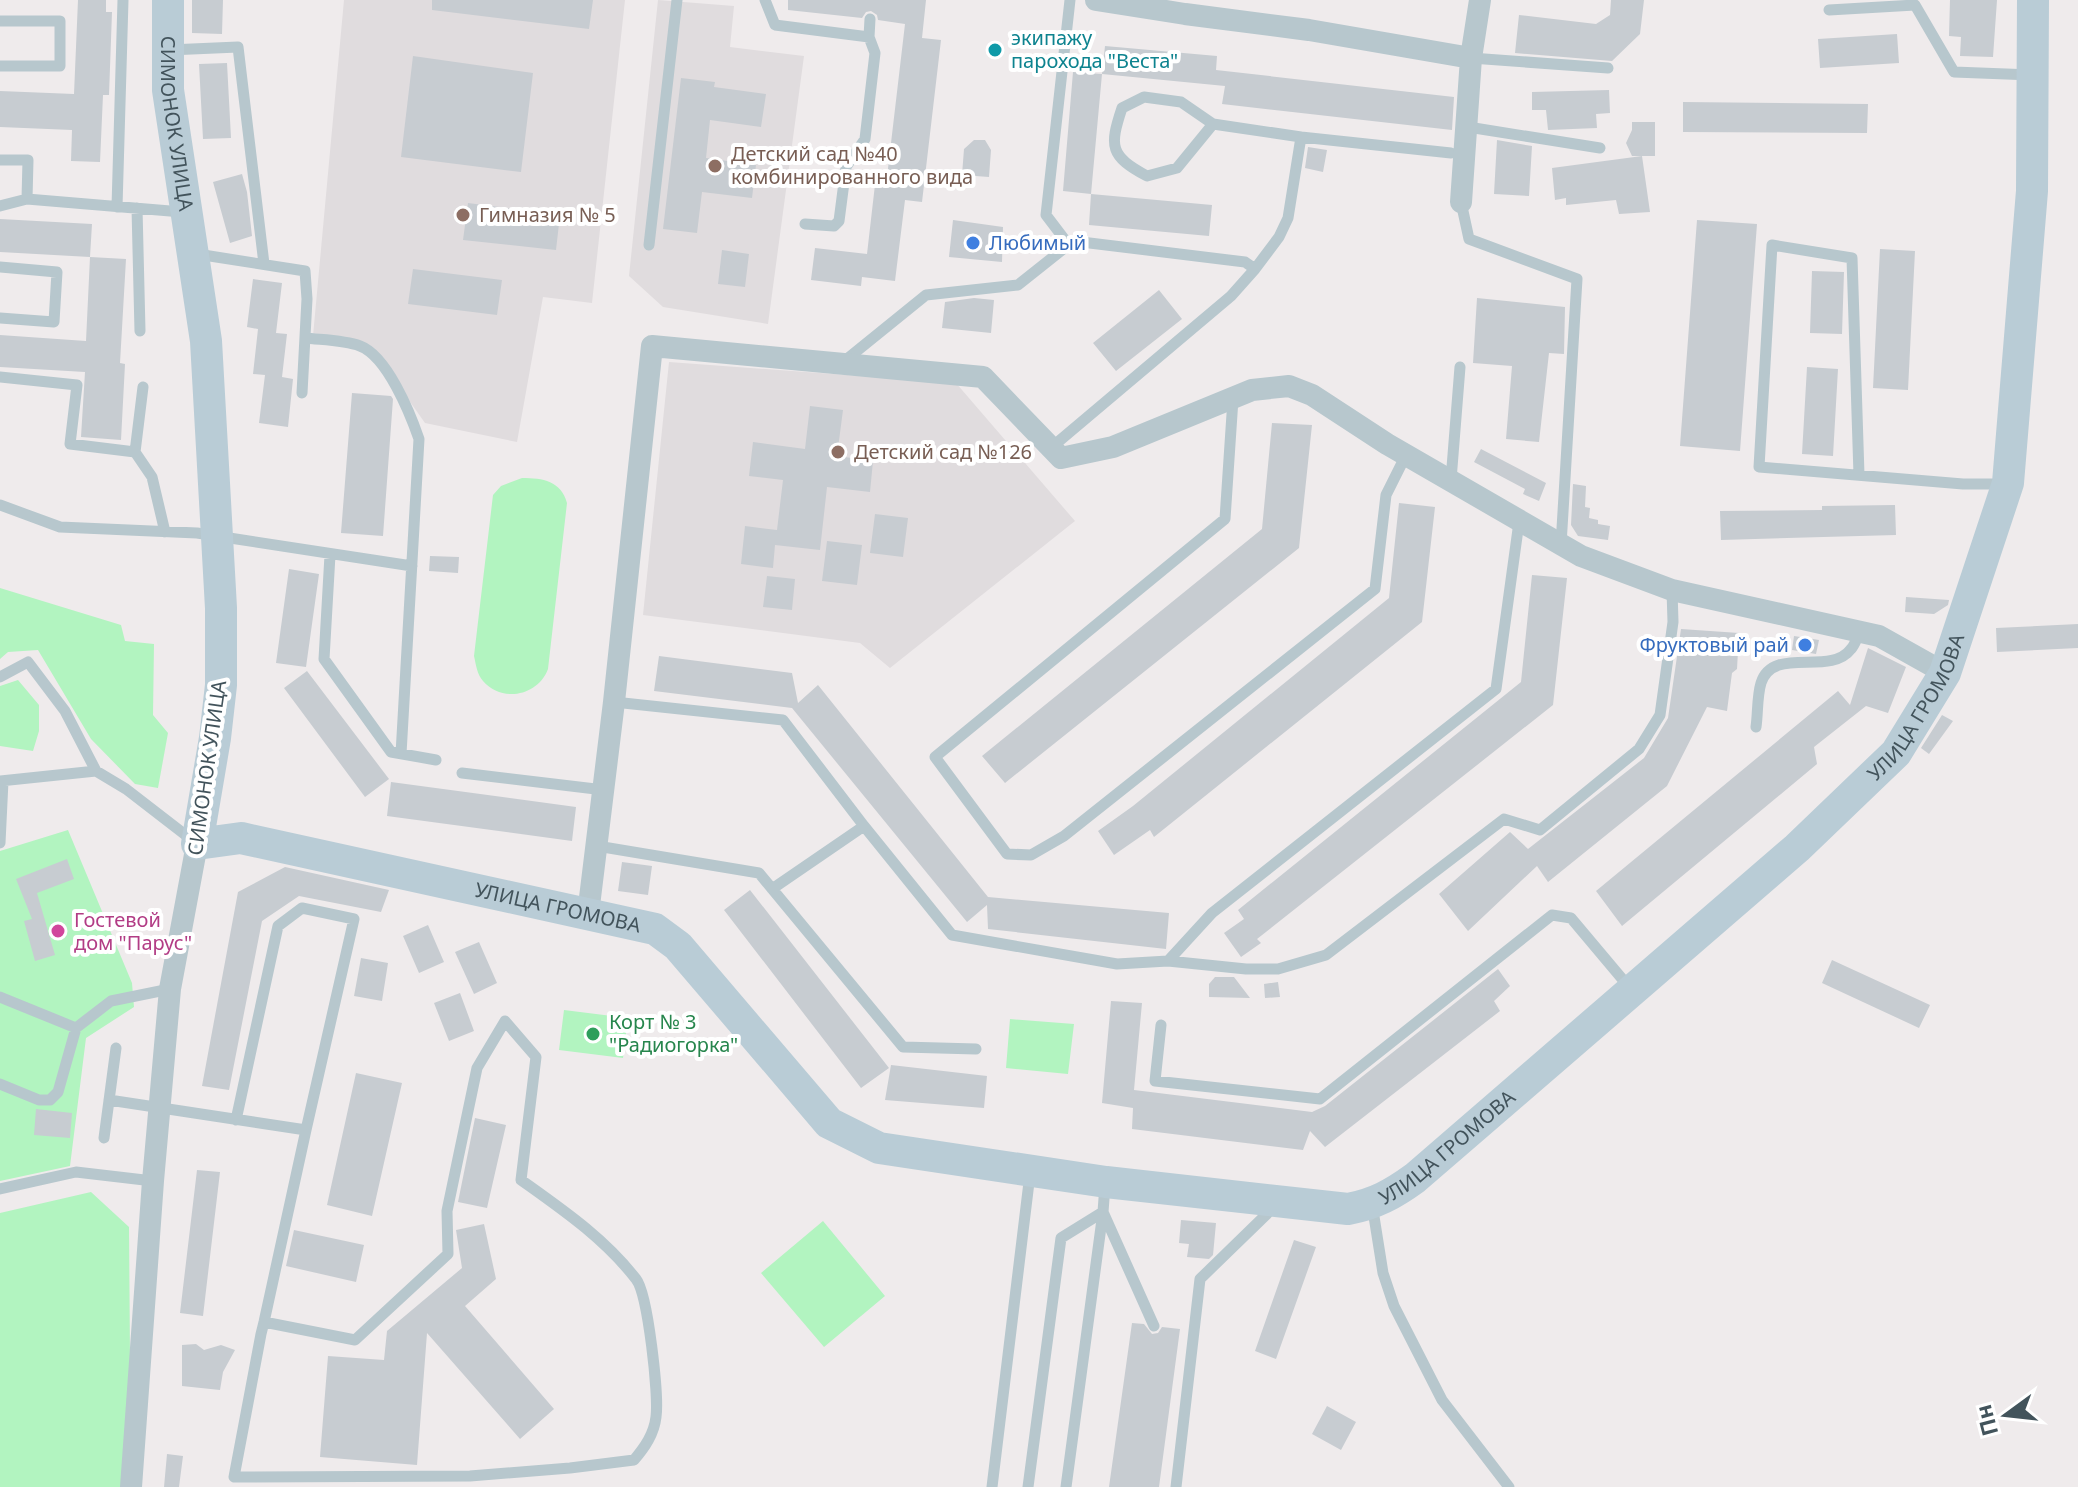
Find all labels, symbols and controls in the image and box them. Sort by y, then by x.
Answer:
place label: экипажу парохода "Веста" [1011,24,1178,74]
street label: СИМОНОК УЛИЦА [155,36,200,213]
marker: экипажу парохода "Веста" [986,41,1004,59]
place label: Детский сад №40 комбинированного вида [731,140,973,190]
marker: Детский сад №40 комбинированного вида [706,157,724,175]
place label: Гимназия № 5 [479,201,616,228]
marker: Гимназия № 5 [454,206,472,224]
place label: Любимый [989,229,1086,256]
marker: Любимый [964,234,982,252]
place label: Детский сад №126 [854,438,1032,465]
marker: Детский сад №126 [829,443,847,461]
street label: УЛИЦА ГРОМОВА [1861,630,1970,786]
place label: Фруктовый рай [1640,631,1789,658]
marker: Фруктовый рай [1796,636,1814,654]
street label: СИМОНОК УЛИЦА [181,679,232,857]
street label: УЛИЦА ГРОМОВА [473,876,644,939]
place label: Гостевой дом "Парус" [74,906,192,956]
marker: Гостевой дом "Парус" [49,922,67,940]
place label: Корт № 3 "Радиогорка" [609,1008,738,1058]
marker: Корт № 3 "Радиогорка" [584,1025,602,1043]
street label: УЛИЦА ГРОМОВА [1374,1083,1521,1211]
north arrow [1966,1375,2046,1455]
text: Пн [1967,1401,2004,1439]

